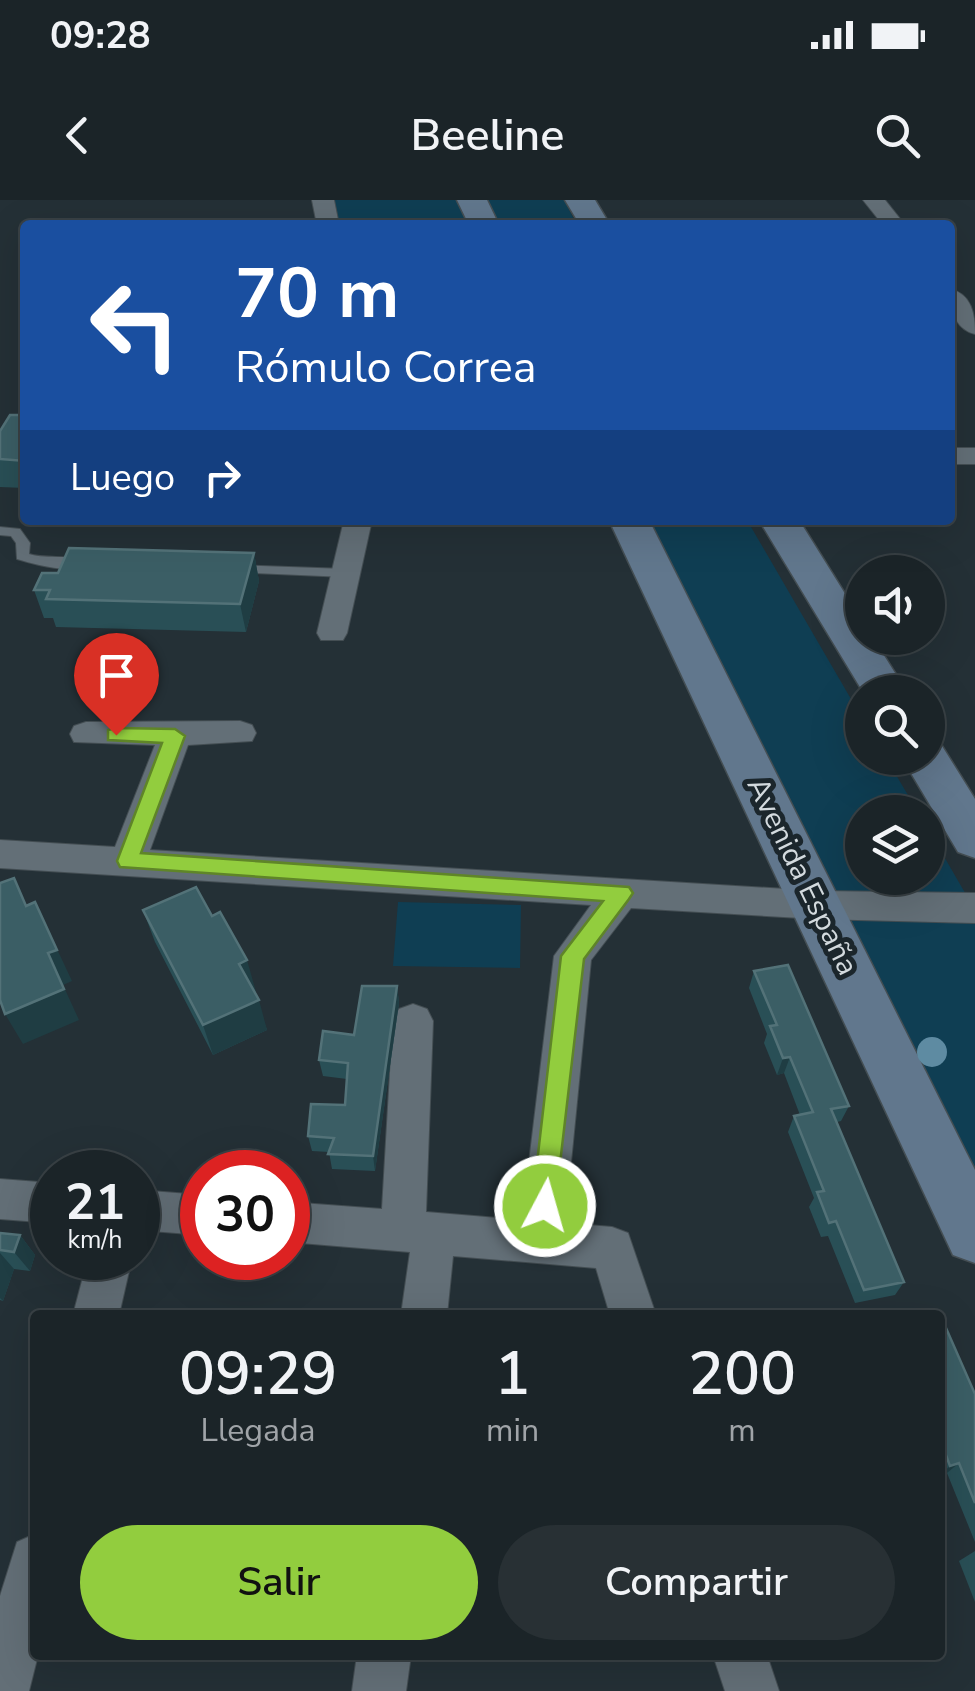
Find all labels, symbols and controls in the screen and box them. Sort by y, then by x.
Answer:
text: 09:28 [50,10,151,61]
text: Beeline [411,105,564,166]
icon: back [50,108,105,163]
icon: search [870,108,925,163]
text: 70 m [235,246,399,342]
icon: left [70,260,200,390]
text: Rómulo Correa [235,337,537,398]
icon: right [195,450,250,505]
text: Luego [70,452,175,503]
map controls [845,555,945,895]
button: sound [845,555,945,655]
pin [74,633,159,736]
icon: arrive [89,648,144,703]
button: search [845,675,945,775]
street label: Avenida España [737,770,868,982]
button: layers [845,795,945,895]
speed limit sign: 30 [180,1150,310,1280]
position arrow [493,1154,597,1258]
text: 21 [65,1168,125,1237]
text: km/h [67,1223,123,1257]
text: 09:29 [179,1333,337,1415]
text: 1 [495,1333,531,1415]
text: 200 [688,1333,796,1415]
text: Llegada [201,1409,316,1452]
text: min [486,1409,539,1452]
text: m [728,1409,756,1452]
button: Salir [80,1525,478,1640]
button: Compartir [498,1525,895,1640]

